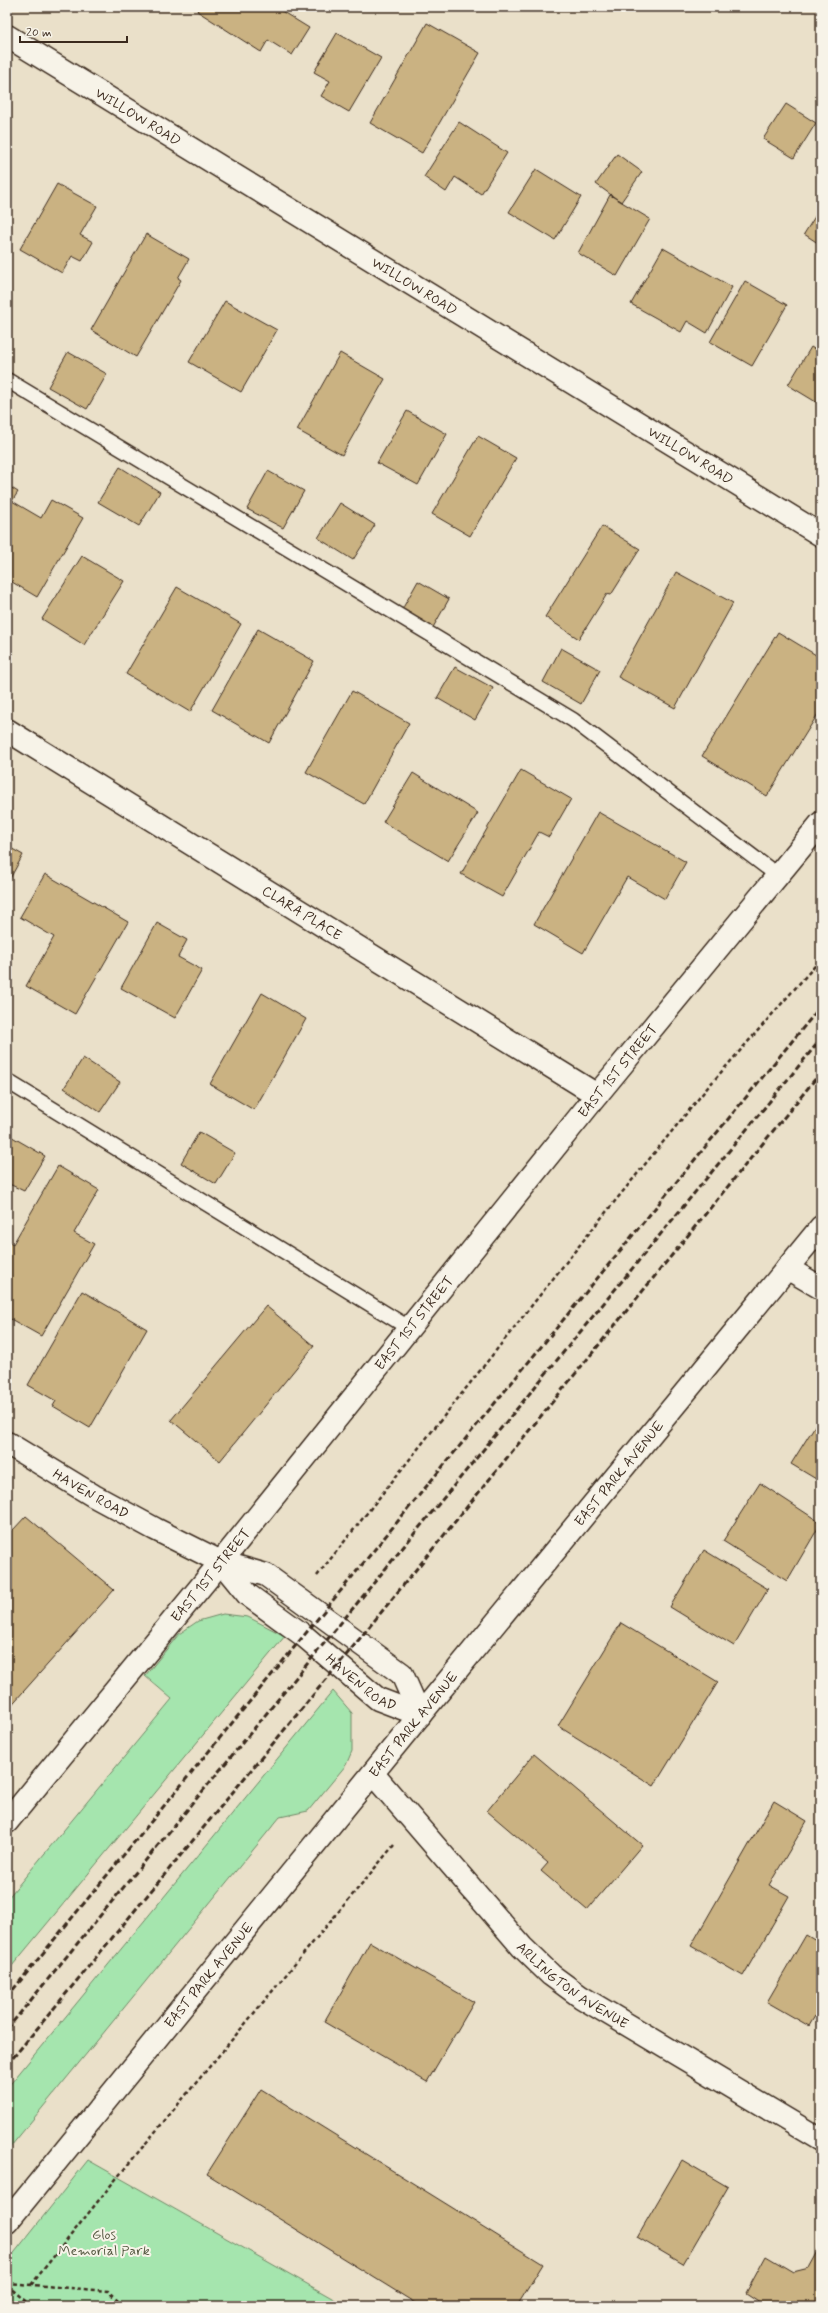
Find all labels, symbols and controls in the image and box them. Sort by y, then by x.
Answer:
scale bar [20,18,127,44]
text: 20 m [26,25,52,41]
street label: WILLOW ROAD [92,84,184,150]
street label: WILLOW ROAD [368,254,460,320]
street label: WILLOW ROAD [644,423,736,489]
street label: CLARA PLACE [258,882,345,945]
street label: EAST 1ST STREET [574,1021,662,1122]
street label: EAST 1ST STREET [371,1272,458,1374]
street label: EAST PARK AVENUE [571,1417,668,1530]
street label: HAVEN ROAD [49,1465,132,1523]
street label: EAST 1ST STREET [167,1525,255,1626]
street label: HAVEN ROAD [321,1650,399,1715]
street label: EAST PARK AVENUE [365,1668,462,1781]
street label: EAST PARK AVENUE [161,1919,258,2032]
street label: ARLINGTON AVENUE [512,1938,631,2033]
park label: Glos Memorial Park [58,2226,150,2260]

